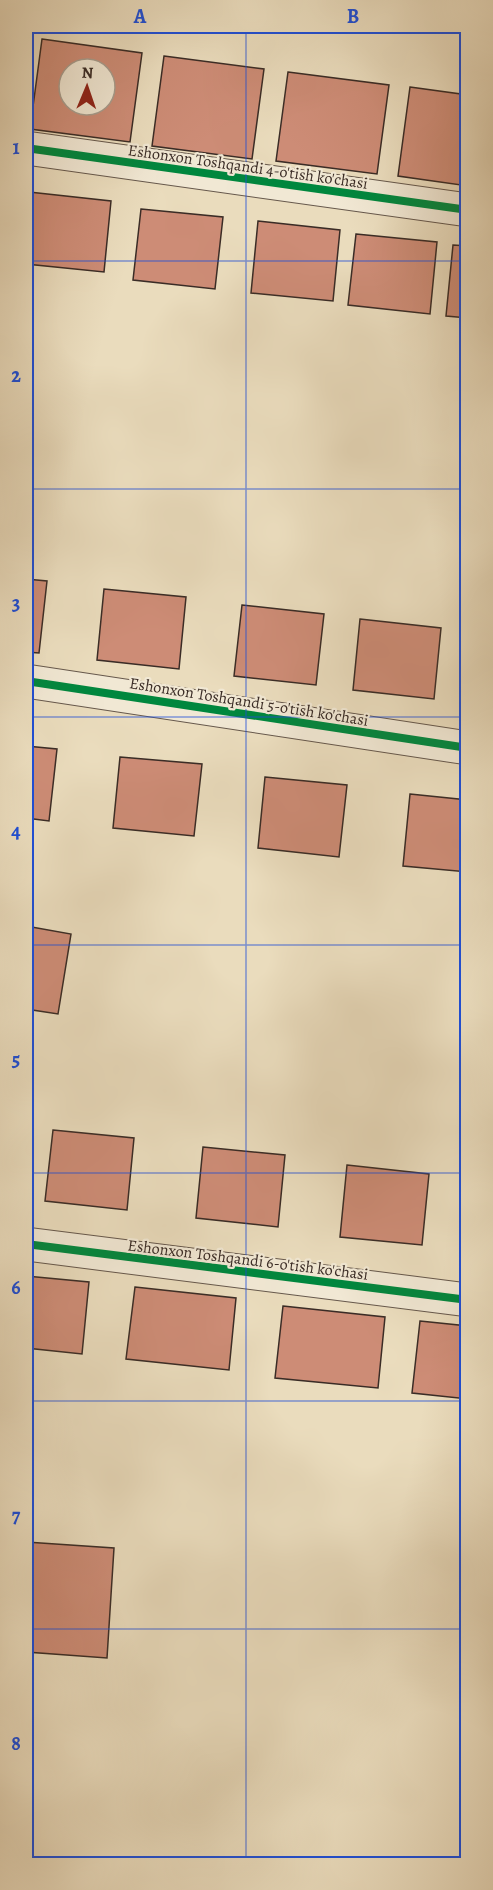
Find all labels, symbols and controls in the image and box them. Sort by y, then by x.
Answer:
text: A [133,3,147,30]
text: B [347,3,359,30]
north arrow [57,57,117,117]
text: N [81,62,94,84]
text: 1 [12,134,20,161]
street label: Eshonxon Toshqandi 4-o'tish ko'chasi [126,139,369,195]
text: 2 [11,362,21,389]
text: 3 [12,590,20,617]
street label: Eshonxon Toshqandi 5-o'tish ko'chasi [128,672,370,732]
text: 4 [11,818,21,845]
text: 5 [12,1046,20,1073]
street label: Eshonxon Toshqandi 6-o'tish ko'chasi [126,1234,369,1286]
text: 6 [11,1274,21,1301]
text: 7 [12,1502,21,1529]
text: 8 [11,1730,21,1757]

